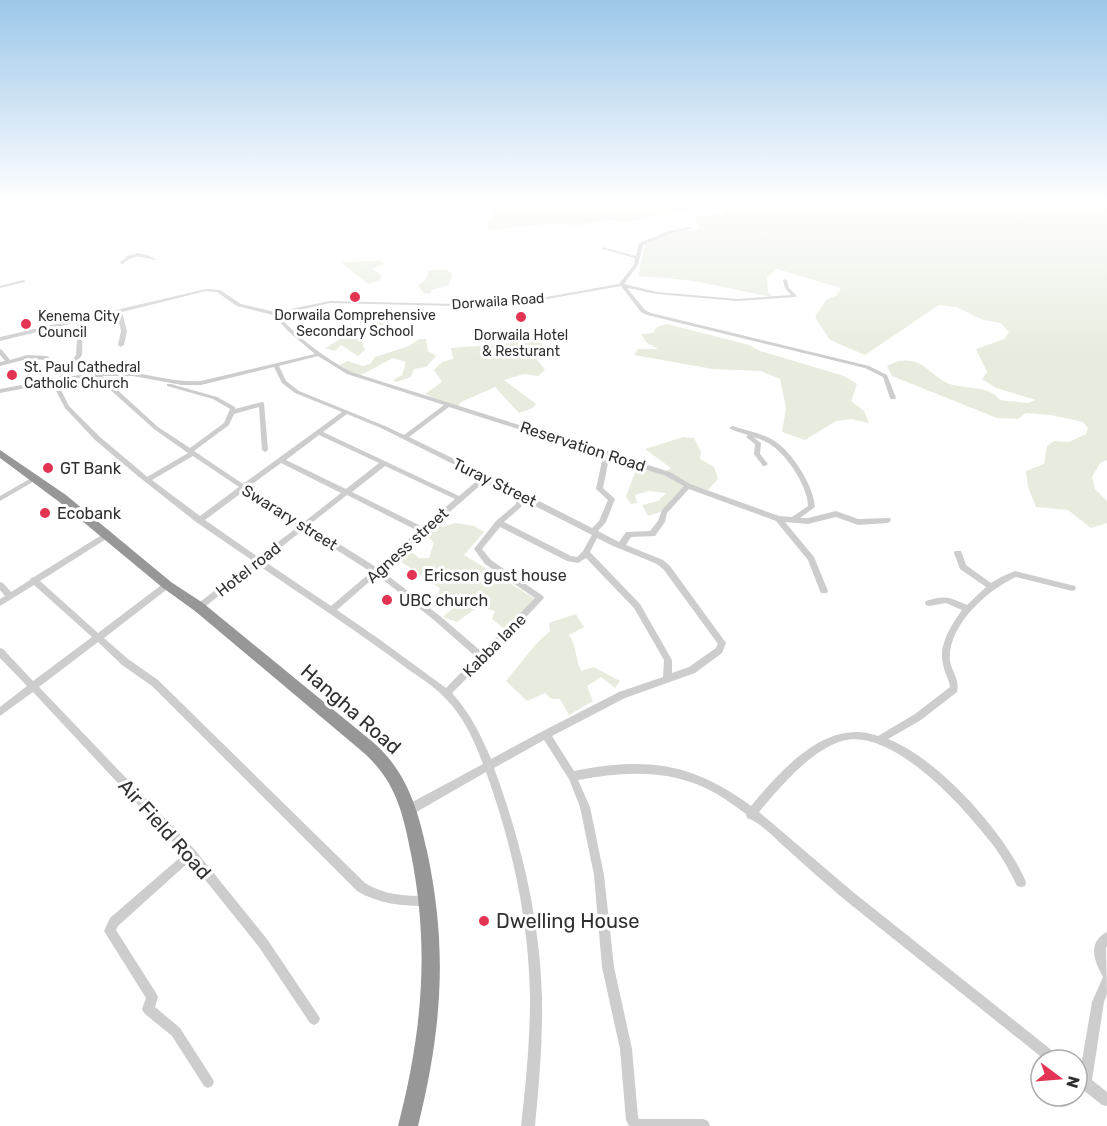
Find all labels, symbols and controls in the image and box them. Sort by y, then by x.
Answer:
marker: Dorwaila Comprehensive Secondary School [348,290,362,304]
street label: Dorwaila Road [451,290,545,313]
place label: Dorwaila Comprehensive Secondary School [274,307,436,340]
place label: Kenema City Council [38,308,120,341]
marker: Dorwaila Hotel & Resturant [514,310,528,324]
marker: Kenema City Council [19,317,33,331]
place label: Dorwaila Hotel & Resturant [474,327,568,360]
place label: St. Paul Cathedral Catholic Church [24,359,140,392]
marker: St. Paul Cathedral Catholic Church [5,368,19,382]
street label: Reservation Road [518,417,648,476]
street label: Turay Street [450,454,540,511]
place label: GT Bank [60,459,122,478]
marker: GT Bank [41,461,55,475]
street label: Swarary street [238,480,341,554]
place label: Ecobank [57,504,122,523]
street label: Agness street [363,504,452,587]
marker: Ecobank [38,506,52,520]
street label: Hotel road [212,538,285,601]
place label: Ericson gust house [424,566,567,585]
marker: Ericson gust house [405,568,419,582]
place label: UBC church [399,591,488,610]
marker: UBC church [380,593,394,607]
street label: Kabba lane [459,610,530,681]
street label: Hangha Road [296,659,406,759]
street label: Air Field Road [114,774,216,884]
place label: Dwelling House [496,909,639,933]
marker: Dwelling House [477,914,491,928]
north arrow [1029,1048,1089,1108]
text: N [1062,1074,1084,1090]

